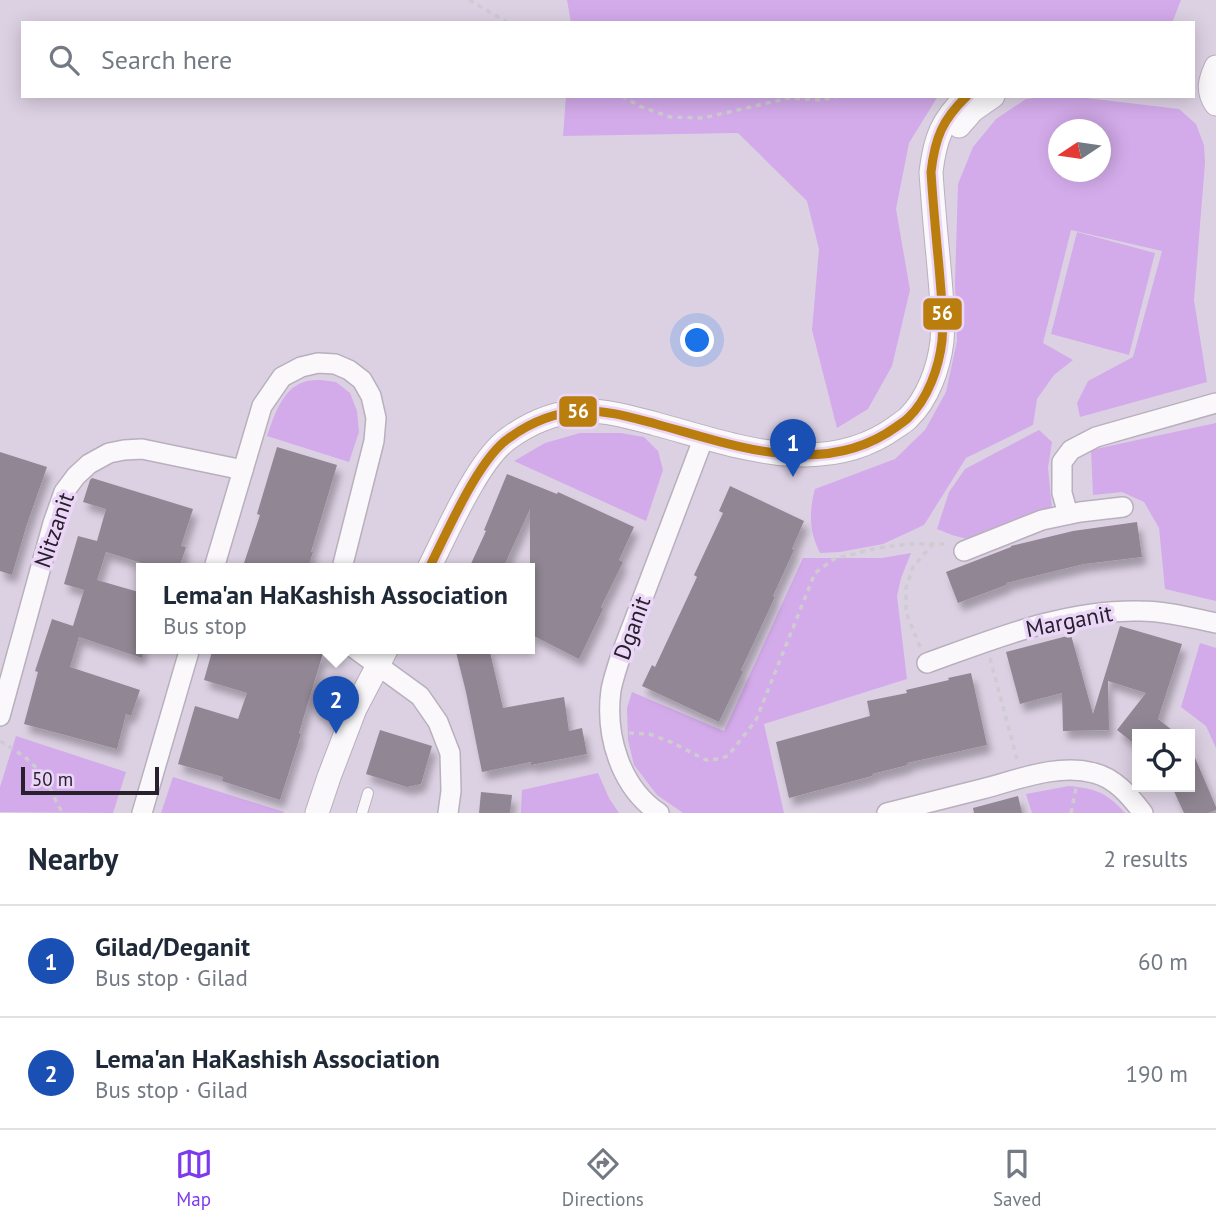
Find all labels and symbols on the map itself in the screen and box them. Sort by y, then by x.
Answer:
north arrow [1048,119,1111,182]
line badge: 56 [922,297,963,331]
text: 56 [931,301,953,325]
your location [680,323,714,357]
line badge: 56 [558,395,598,428]
text: 56 [567,399,589,423]
pin: 1 [770,419,816,477]
street label: Nitzanit [27,488,80,571]
street label: Dganit [607,592,656,663]
street label: Marganit [1023,598,1115,643]
pin: 2 [313,676,359,734]
scale bar [21,764,159,796]

